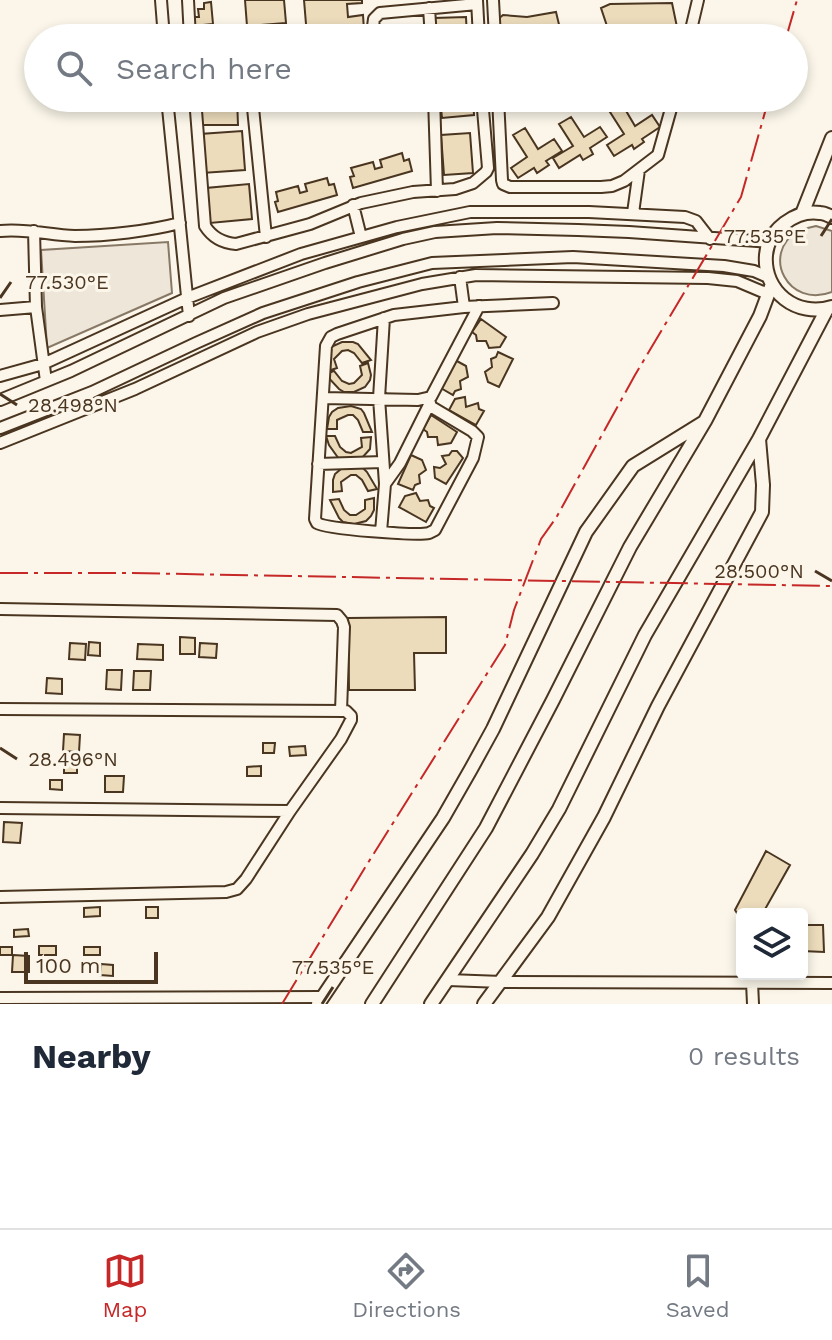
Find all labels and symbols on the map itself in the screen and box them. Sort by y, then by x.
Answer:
text: 77.535°E [724,224,806,248]
text: 77.530°E [25,270,109,294]
text: 28.498°N [28,393,118,417]
text: 28.500°N [714,559,804,583]
text: 28.496°N [28,747,118,771]
scale bar [24,948,158,984]
text: 77.535°E [292,955,374,979]

